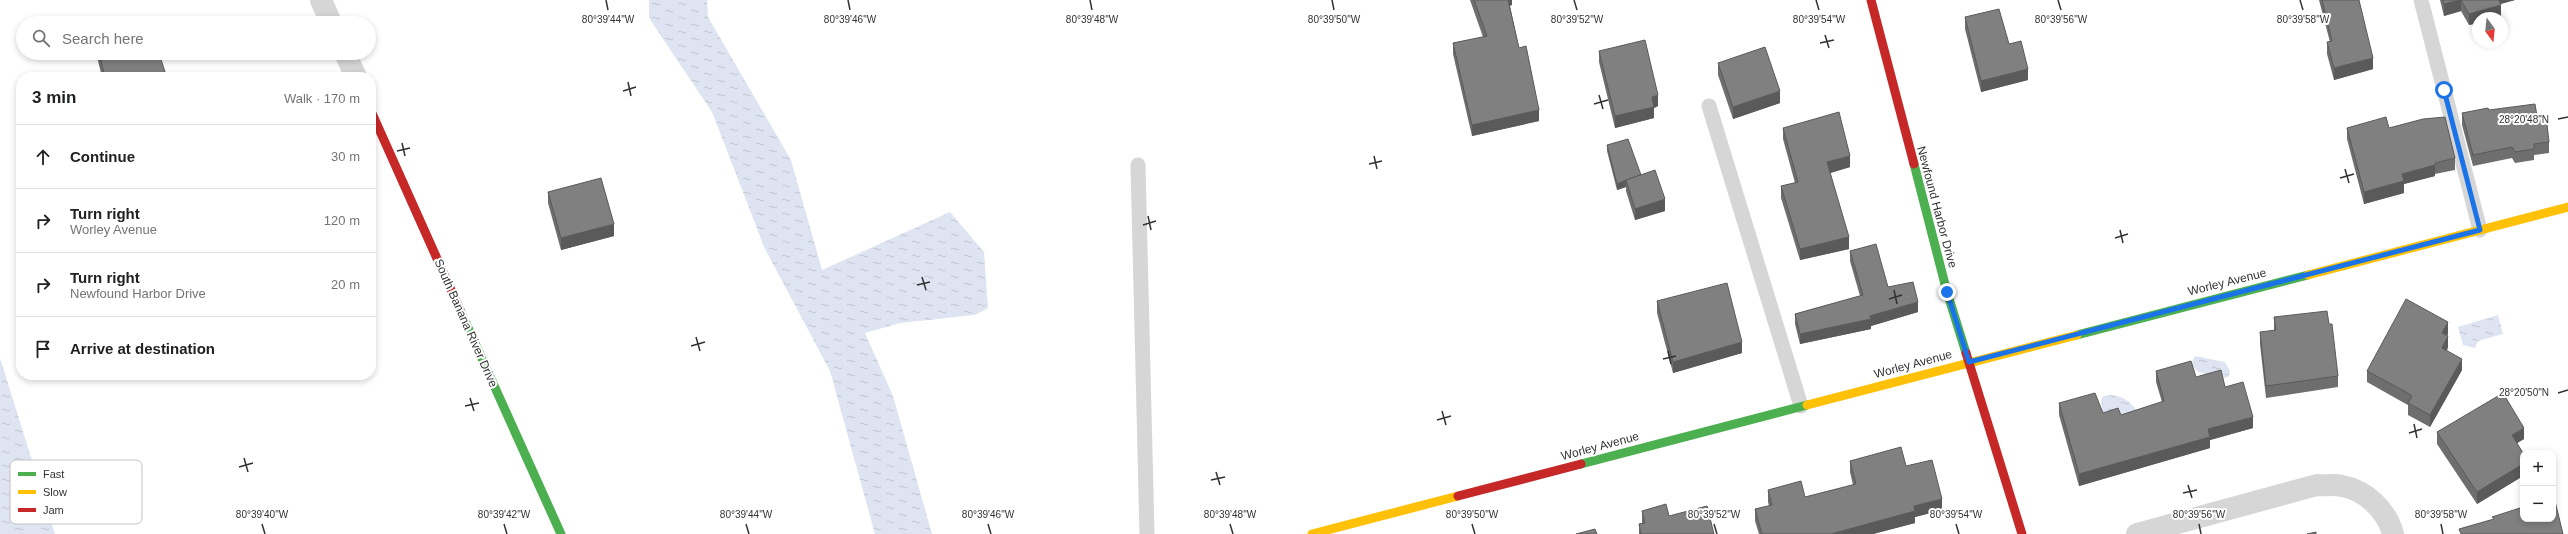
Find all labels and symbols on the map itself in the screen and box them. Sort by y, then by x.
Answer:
north arrow [2472,12,2508,48]
text: 80°39'44"W [582,14,635,25]
text: 80°39'46"W [824,14,877,25]
text: 80°39'48"W [1066,14,1119,25]
text: 80°39'50"W [1308,14,1361,25]
text: 80°39'52"W [1551,14,1604,25]
text: 80°39'54"W [1793,14,1846,25]
text: 80°39'56"W [2035,14,2088,25]
text: 80°39'58"W [2277,14,2330,25]
route start [2435,81,2453,99]
text: 28°20'48"N [2499,114,2549,125]
street label: Newfound Harbor Drive [1914,145,1960,270]
street label: South Banana River Drive [431,257,501,390]
street label: Worley Avenue [2186,265,2268,299]
route end [1938,283,1956,301]
street label: Worley Avenue [1872,347,1954,381]
text: 28°20'50"N [2499,387,2549,398]
street label: Worley Avenue [1559,429,1641,463]
legend [10,460,142,524]
text: Fast [43,468,64,480]
text: Slow [43,486,67,498]
text: Jam [43,504,64,516]
text: 80°39'40"W [236,509,289,520]
text: 80°39'42"W [478,509,531,520]
text: 80°39'44"W [720,509,773,520]
text: 80°39'46"W [962,509,1015,520]
text: 80°39'48"W [1204,509,1257,520]
text: 80°39'50"W [1446,509,1499,520]
text: 80°39'52"W [1688,509,1741,520]
text: 80°39'54"W [1930,509,1983,520]
text: 80°39'56"W [2173,509,2226,520]
text: 80°39'58"W [2415,509,2468,520]

